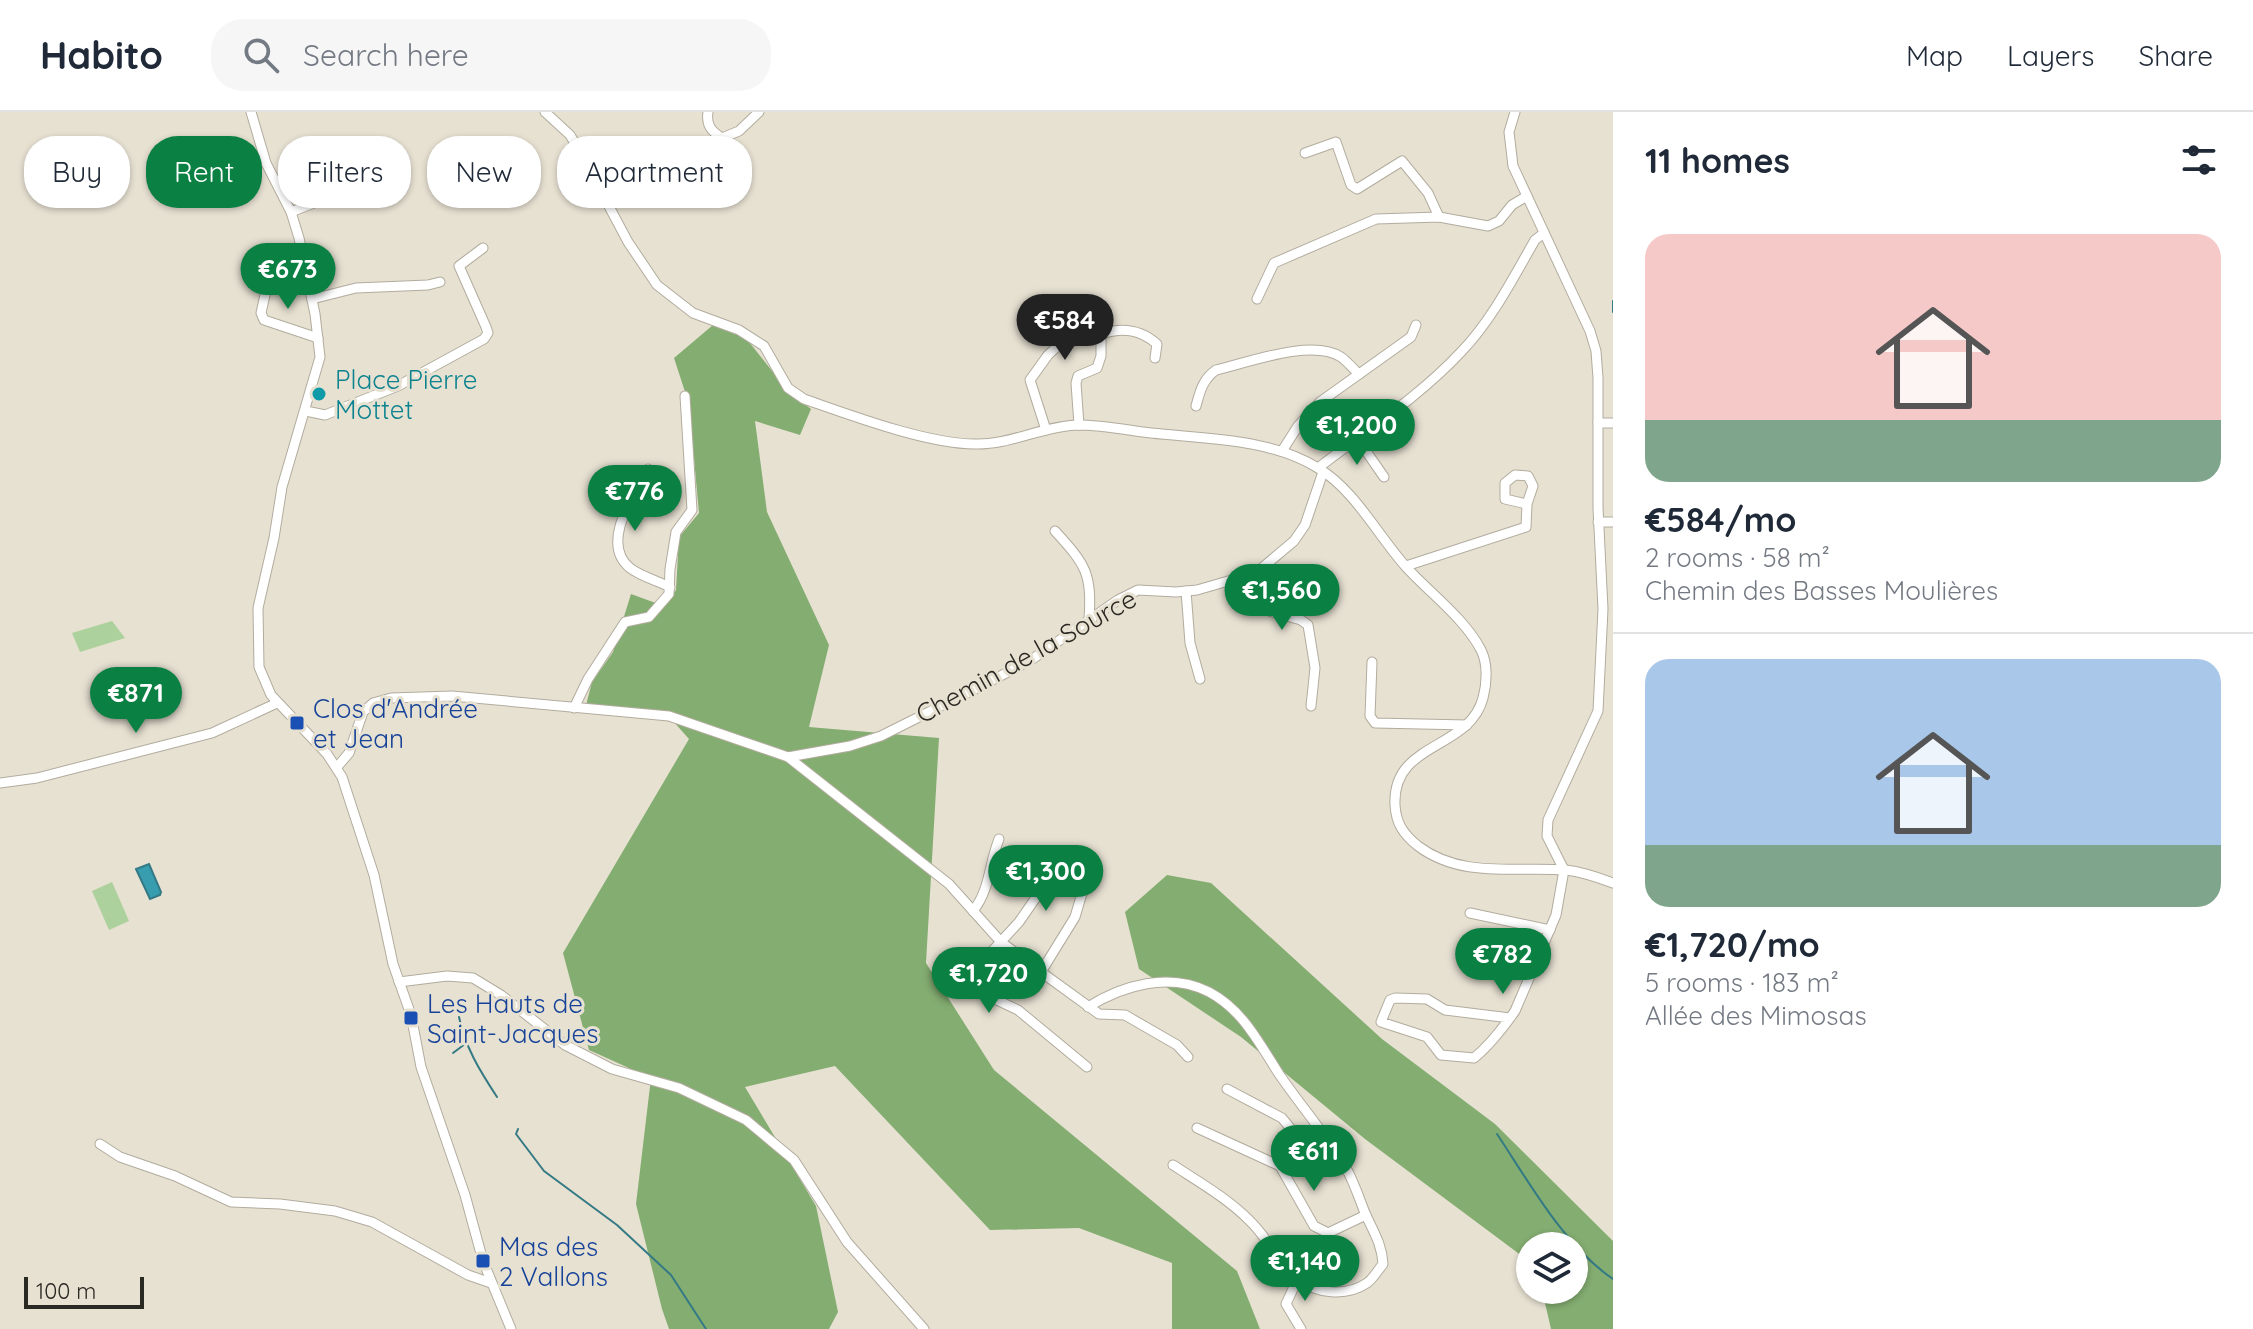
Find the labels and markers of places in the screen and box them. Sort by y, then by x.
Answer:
pin: €673 [241,243,335,311]
pin: €584 [1018,294,1112,362]
place label: Place Pierre Mottet [335,363,477,426]
marker: Place Pierre Mottet [310,385,328,403]
pin: €1,200 [1292,399,1422,467]
pin: €776 [588,465,682,533]
pin: €1,560 [1217,564,1347,632]
pin: €871 [89,667,183,735]
place label: Clos d'Andrée et Jean [313,692,478,755]
marker: Clos d'Andrée et Jean [288,714,306,732]
pin: €1,300 [981,845,1111,913]
pin: €782 [1456,928,1550,996]
pin: €1,720 [924,947,1054,1015]
place label: Les Hauts de Saint-Jacques [427,987,598,1050]
marker: Les Hauts de Saint-Jacques [402,1009,420,1027]
pin: €611 [1267,1125,1361,1193]
place label: Mas des 2 Vallons [499,1230,608,1293]
pin: €1,140 [1240,1235,1370,1303]
marker: Mas des 2 Vallons [474,1252,492,1270]

